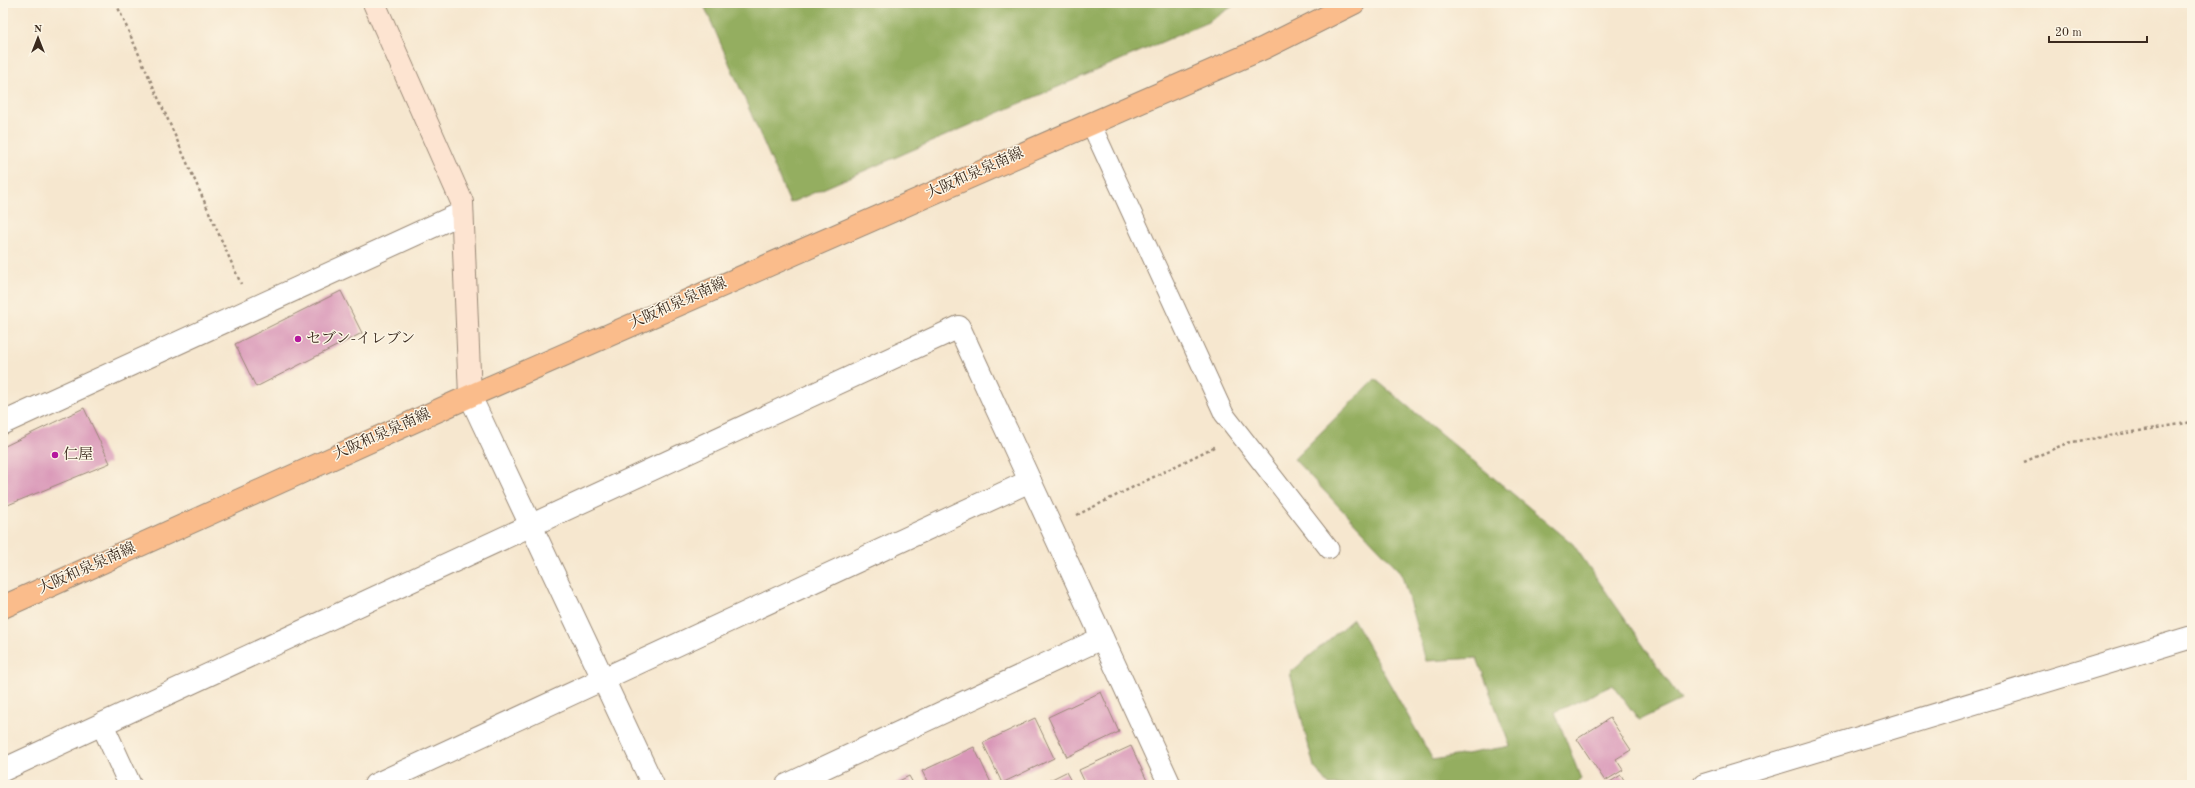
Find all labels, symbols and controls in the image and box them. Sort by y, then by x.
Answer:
north arrow [18,18,58,58]
scale bar [2049,18,2147,44]
text: N [34,24,43,35]
text: 20 m [2055,27,2082,39]
street label: 大阪和泉泉南線 [923,144,1026,202]
street label: 大阪和泉泉南線 [626,274,729,332]
place label: セブン-イレブン [306,330,415,347]
marker: セブン-イレブン [293,334,303,344]
street label: 大阪和泉泉南線 [330,405,433,463]
place label: 仁屋 [63,446,93,463]
marker: 仁屋 [50,450,60,460]
street label: 大阪和泉泉南線 [35,539,138,597]

